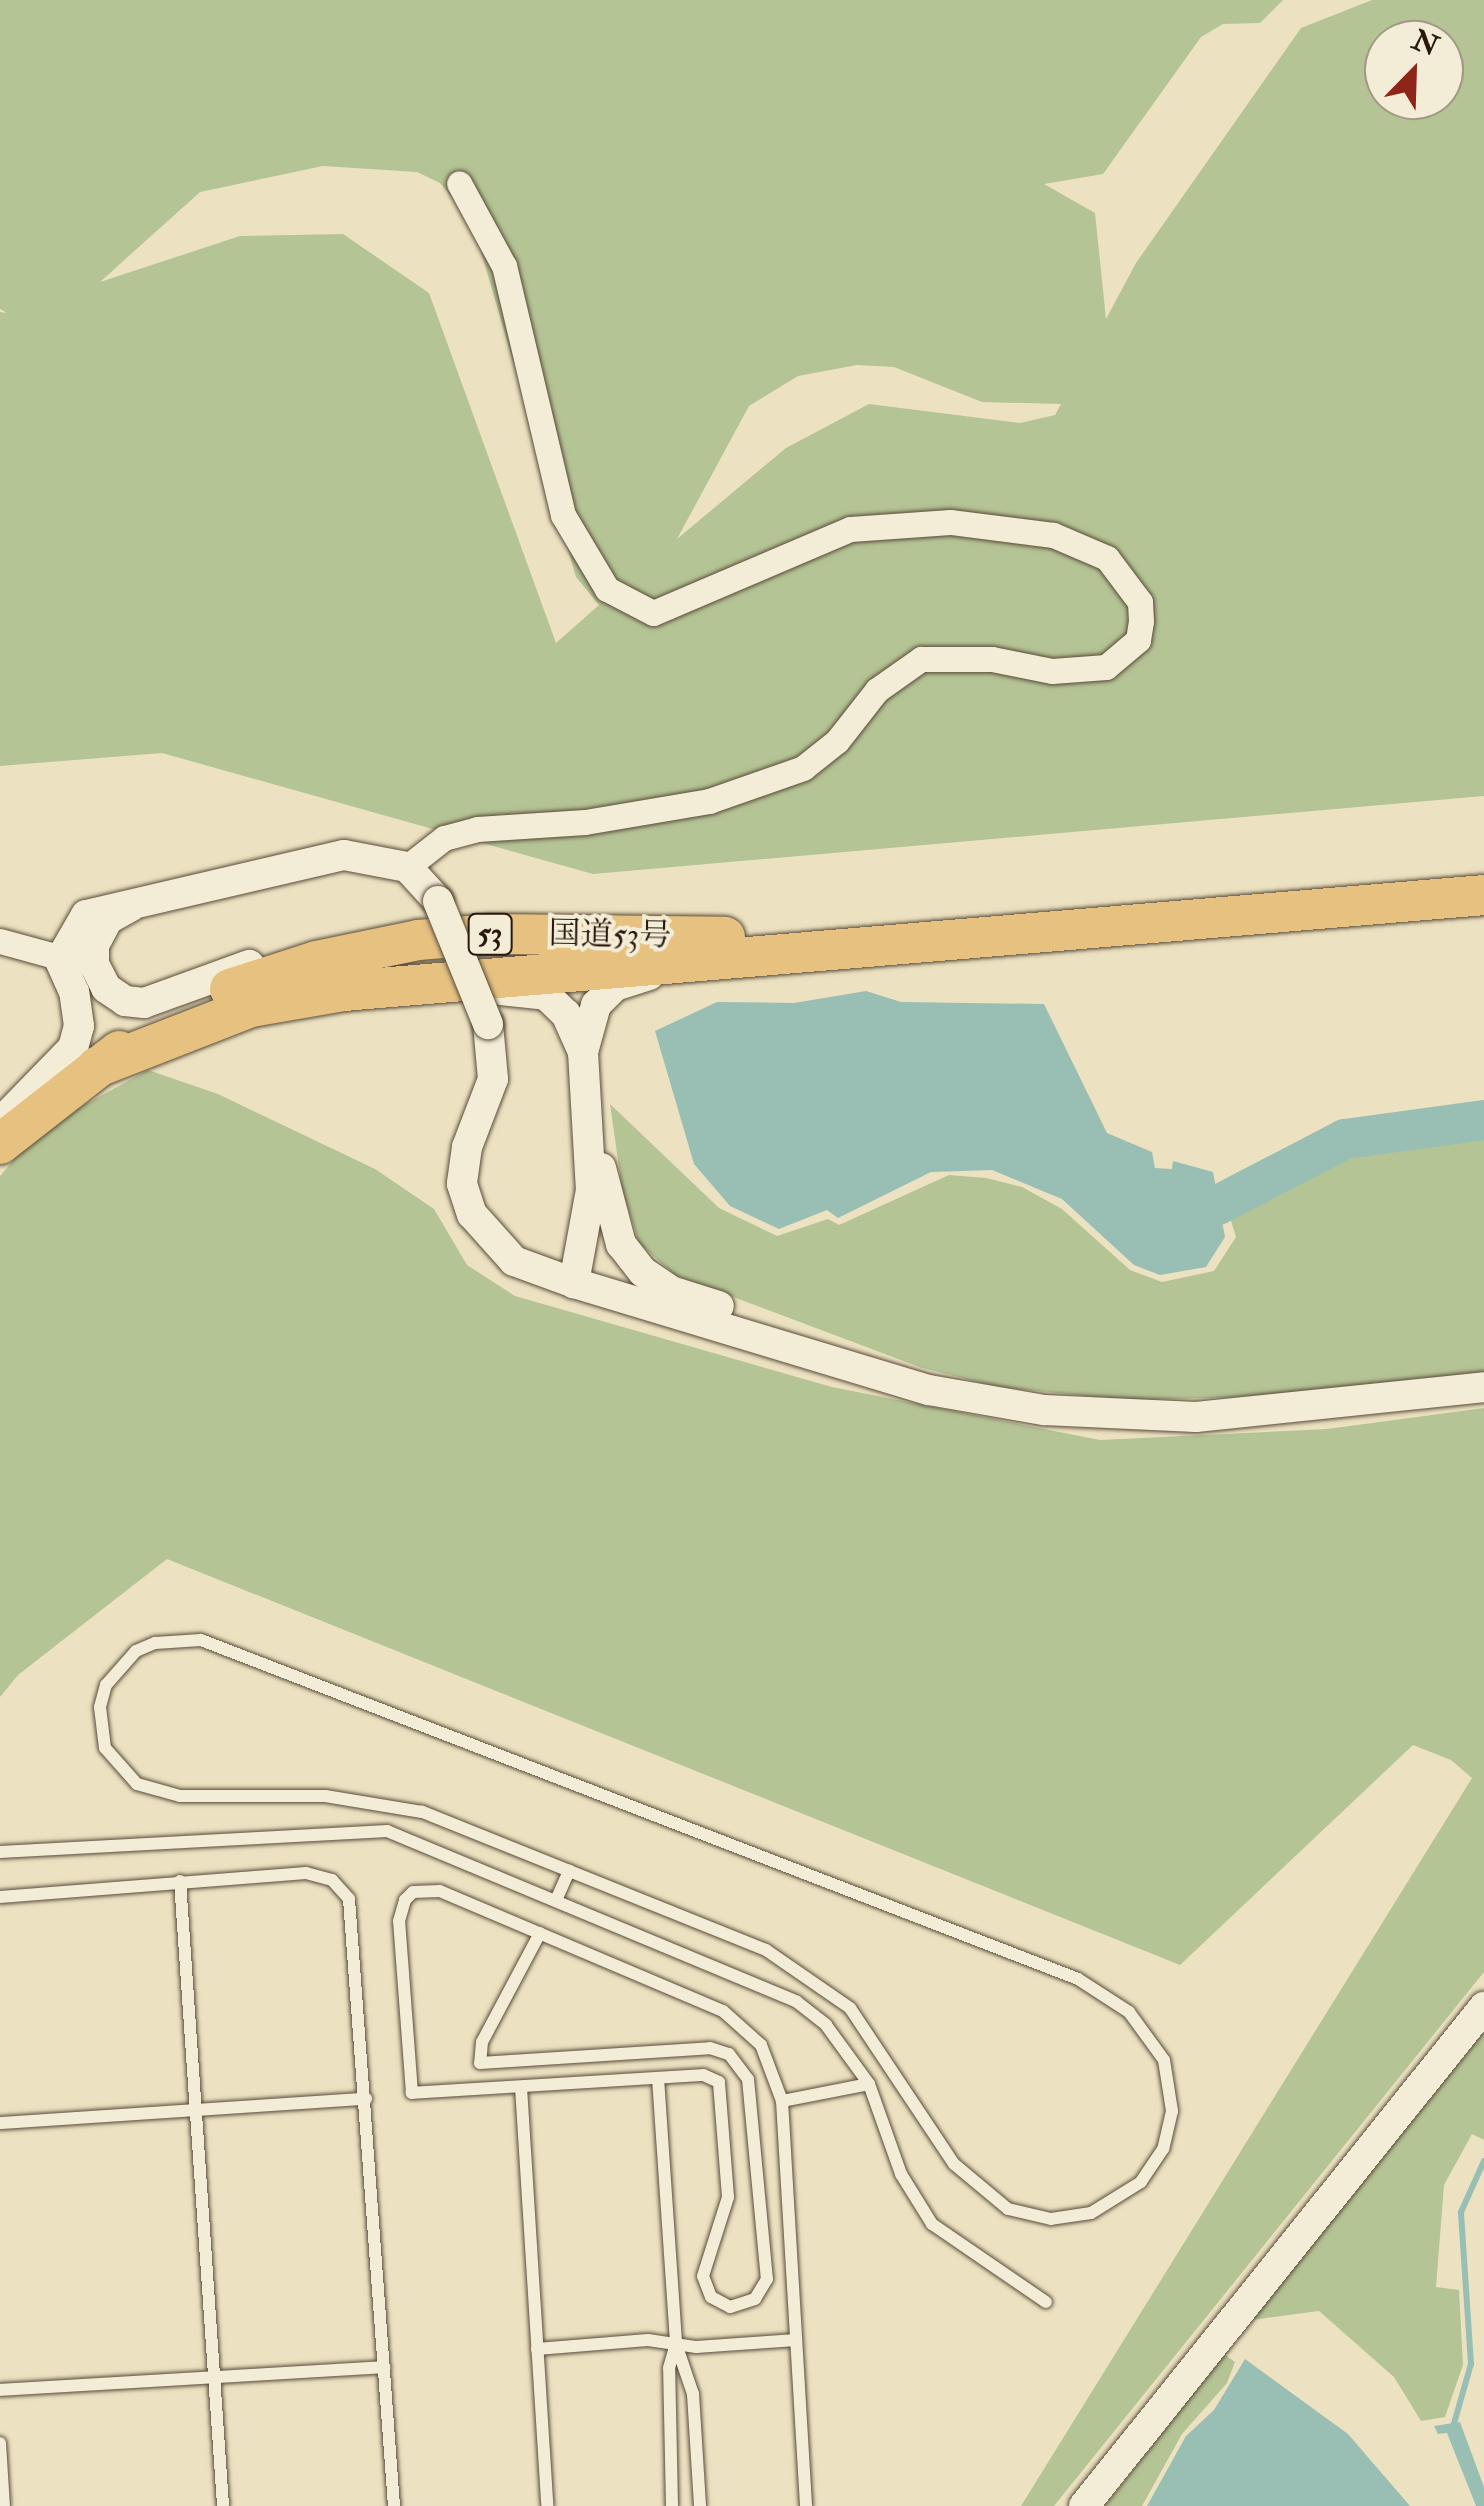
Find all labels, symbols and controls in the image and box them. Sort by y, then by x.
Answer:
north arrow [1364,20,1464,120]
text: N [1407,23,1444,65]
road number: 53 [468,909,512,959]
street label: 国道53号 [549,915,671,955]

